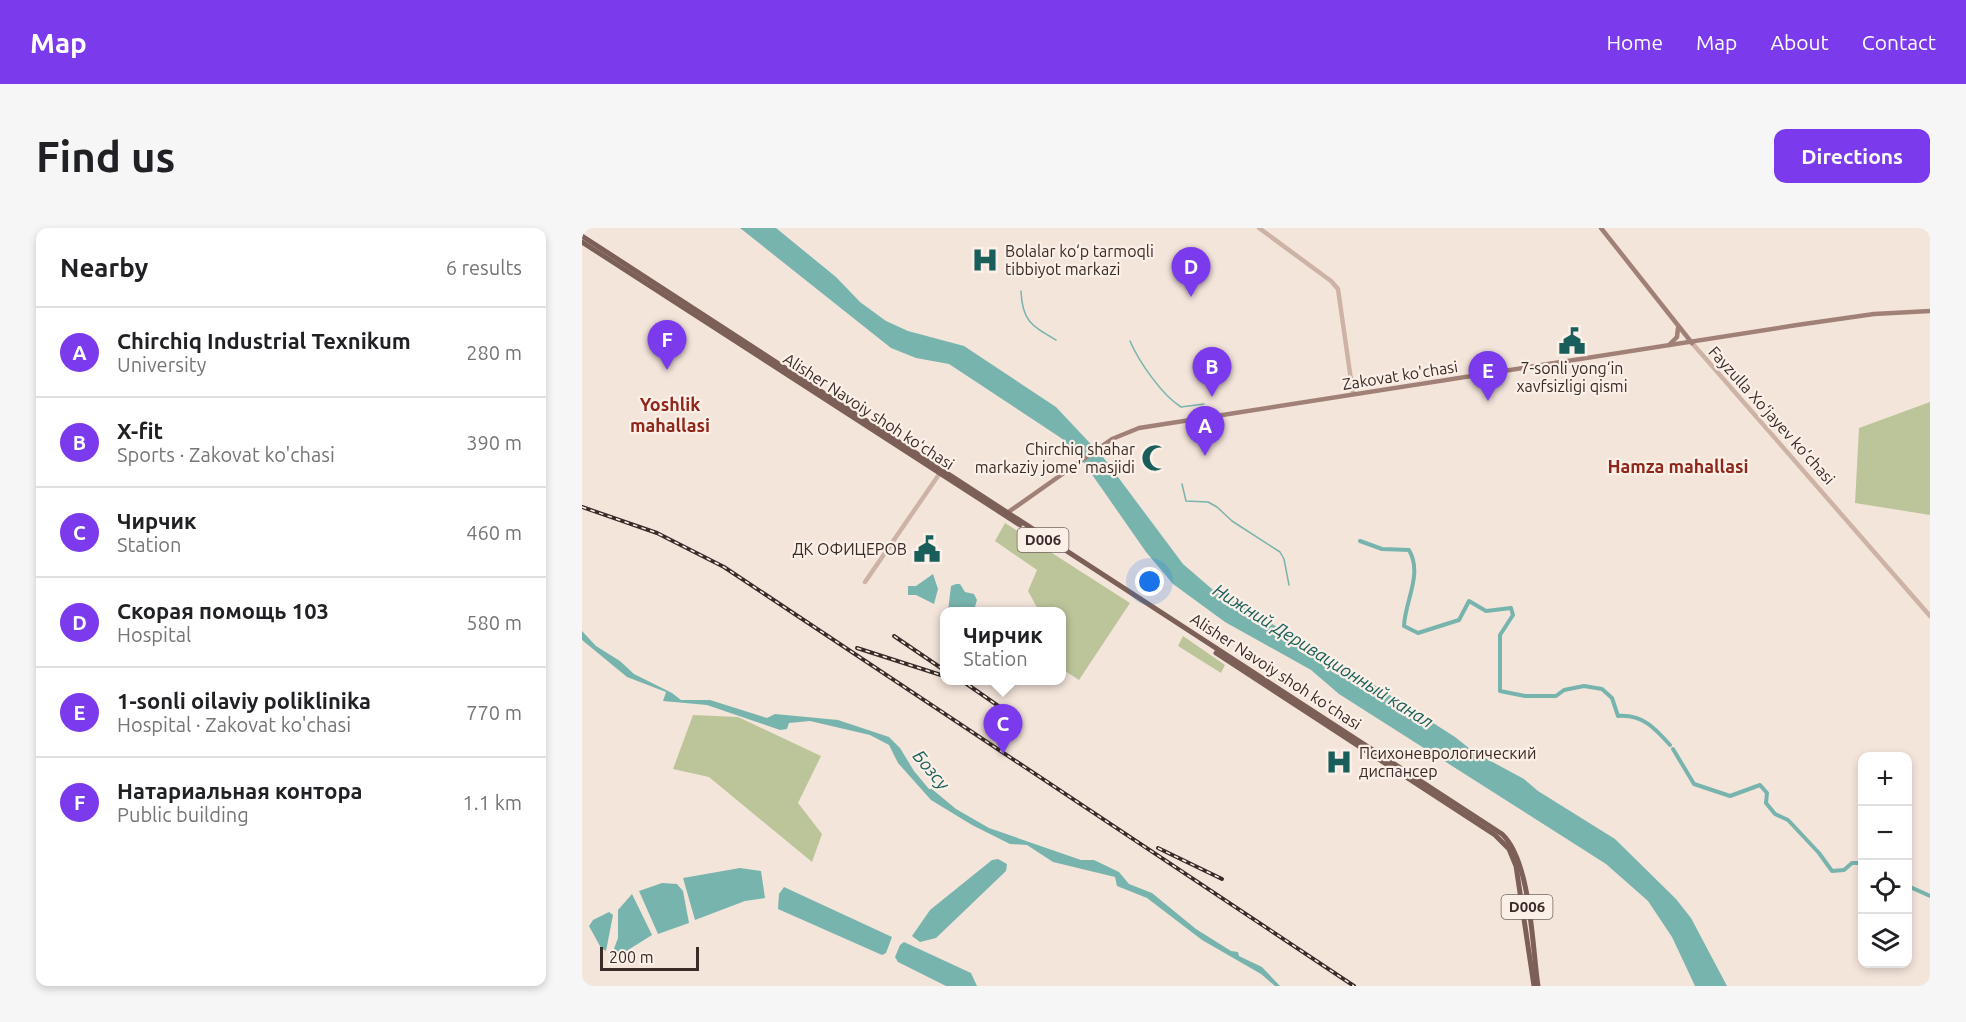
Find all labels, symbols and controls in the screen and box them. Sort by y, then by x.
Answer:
text: Map [30,27,87,58]
text: Home [1606,30,1663,54]
text: Map [1696,30,1737,54]
text: About [1770,30,1829,54]
text: Contact [1862,30,1936,54]
button: Directions [1774,129,1930,183]
text: Find us [36,133,175,180]
place label: Bolalar ko‘p tarmoqli tibbiyot markazi [1005,242,1154,278]
hospital icon: Bolalar ko‘p tarmoqli tibbiyot markazi [970,245,1000,275]
pin: D [1172,248,1210,297]
text: Nearby [60,253,148,282]
text: 6 results [446,256,522,279]
pin: F [648,320,686,370]
public building icon: 7-sonli yong‘in xavfsizligi qismi [1557,326,1587,356]
text: Chirchiq Industrial Texnikum [117,328,411,353]
text: A [72,341,87,364]
text: 280 m [466,341,522,364]
street label: Fayzulla Xo‘jayev ko‘chasi [1705,342,1839,488]
pin: B [1192,348,1232,397]
street label: Alisher Navoiy shoh koʻchasi [780,349,958,473]
pin: E [1468,352,1508,401]
text: University [117,353,206,376]
street label: Zakovat ko'chasi [1341,357,1459,393]
place label: 7-sonli yong‘in xavfsizligi qismi [1516,359,1628,395]
district label: Yoshlik mahallasi [630,394,710,435]
pin: A [1186,406,1224,456]
text: X-fit [117,418,163,443]
text: B [73,431,86,454]
text: 390 m [466,431,522,454]
place label: Chirchiq shahar markaziy jome' masjidi [975,440,1135,476]
text: Sports · Zakovat ko'chasi [117,443,335,466]
mosque icon: Chirchiq shahar markaziy jome' masjidi [1140,443,1170,473]
district label: Hamza mahallasi [1608,456,1748,476]
text: Чирчик [117,508,196,533]
text: C [73,521,86,544]
text: 460 m [466,521,522,544]
road number: D006 [1018,528,1068,552]
text: Station [117,533,181,556]
public building icon: ДК ОФИЦЕРОВ [912,534,942,564]
place label: ДК ОФИЦЕРОВ [792,540,907,558]
your location [1135,567,1164,596]
water label: Нижний Деривационный канал [1210,579,1437,731]
text: Скорая помощь 103 [117,598,329,623]
popup [940,607,1066,685]
street label: Alisher Navoiy shoh koʻchasi [1187,609,1365,733]
text: D [72,611,87,634]
text: 580 m [466,611,522,634]
text: Чирчик [963,622,1043,647]
text: Hospital [117,623,191,646]
text: Station [963,647,1028,670]
text: 1-sonli oilaviy poliklinika [117,688,371,713]
text: E [74,701,85,724]
text: 770 m [466,701,522,724]
pin: C [984,704,1022,754]
text: Hospital · Zakovat ko'chasi [117,713,351,736]
place label: Психоневрологический диспансер [1359,744,1536,780]
water label: Бозсу [910,746,954,794]
hospital icon: Психоневрологический диспансер [1324,747,1354,777]
map controls [1858,752,1912,968]
button: + [1858,752,1912,806]
text: Натариальная контора [117,778,363,803]
text: F [74,791,85,814]
text: 1.1 km [463,791,522,814]
text: Public building [117,803,249,826]
button: − [1858,806,1912,860]
button: locate [1858,860,1912,914]
road number: D006 [1502,895,1552,919]
button: layers [1858,914,1912,968]
scale bar [600,944,699,972]
text: 200 m [609,948,654,966]

